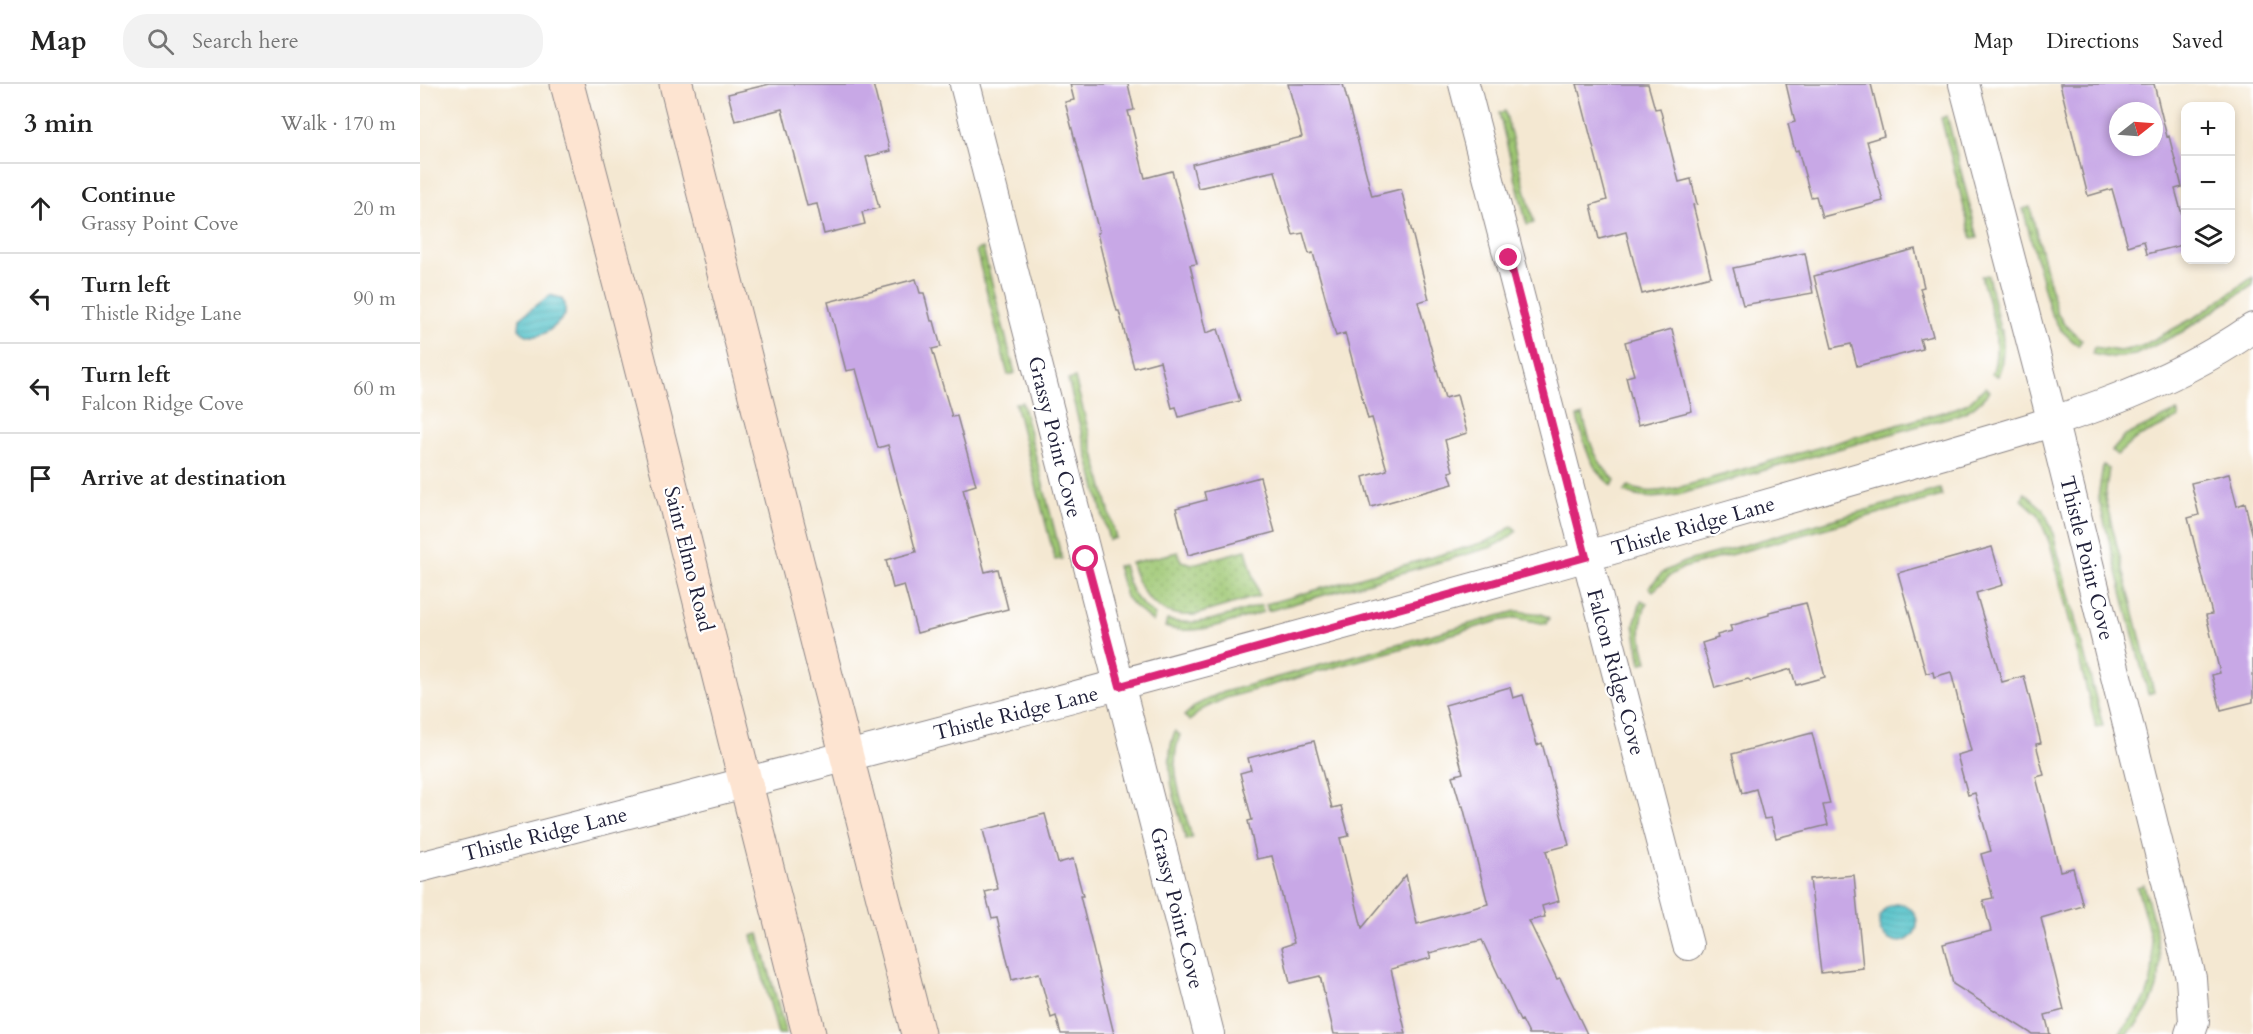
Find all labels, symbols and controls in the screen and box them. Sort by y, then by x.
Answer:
search box [123,14,543,68]
text: Map [30,22,87,60]
icon: search [144,25,177,58]
text: Search here [192,26,299,56]
text: Map [1973,27,2013,56]
text: Directions [2046,27,2139,56]
text: Saved [2172,27,2223,56]
north arrow [2109,102,2163,156]
map controls [2181,102,2235,264]
button: + [2181,102,2235,156]
text: 3 min [24,106,93,141]
text: Walk · 170 m [281,110,396,137]
button: − [2181,156,2235,210]
text: Continue [81,180,176,210]
icon: ahead [24,192,57,225]
text: 20 m [353,195,396,222]
text: Grassy Point Cove [81,210,239,237]
button: layers [2181,210,2235,264]
route end [1495,244,1521,270]
text: Turn left [81,270,170,300]
icon: left [24,282,57,315]
text: 90 m [353,285,396,312]
text: Thistle Ridge Lane [81,300,242,327]
street label: Grassy Point Cove [1020,353,1089,521]
text: Turn left [81,360,170,390]
icon: left [24,372,57,405]
text: 60 m [353,375,396,402]
text: Falcon Ridge Cove [81,390,244,417]
icon: arrive [24,462,57,495]
text: Arrive at destination [81,463,286,493]
street label: Thistle Point Cove [2052,473,2121,643]
street label: Saint Elmo Road [656,483,721,635]
street label: Thistle Ridge Lane [1608,489,1778,564]
route start [1072,545,1098,571]
street label: Falcon Ridge Cove [1579,586,1652,758]
street label: Thistle Ridge Lane [931,679,1102,748]
street label: Thistle Ridge Lane [460,800,631,869]
street label: Grassy Point Cove [1142,824,1211,992]

